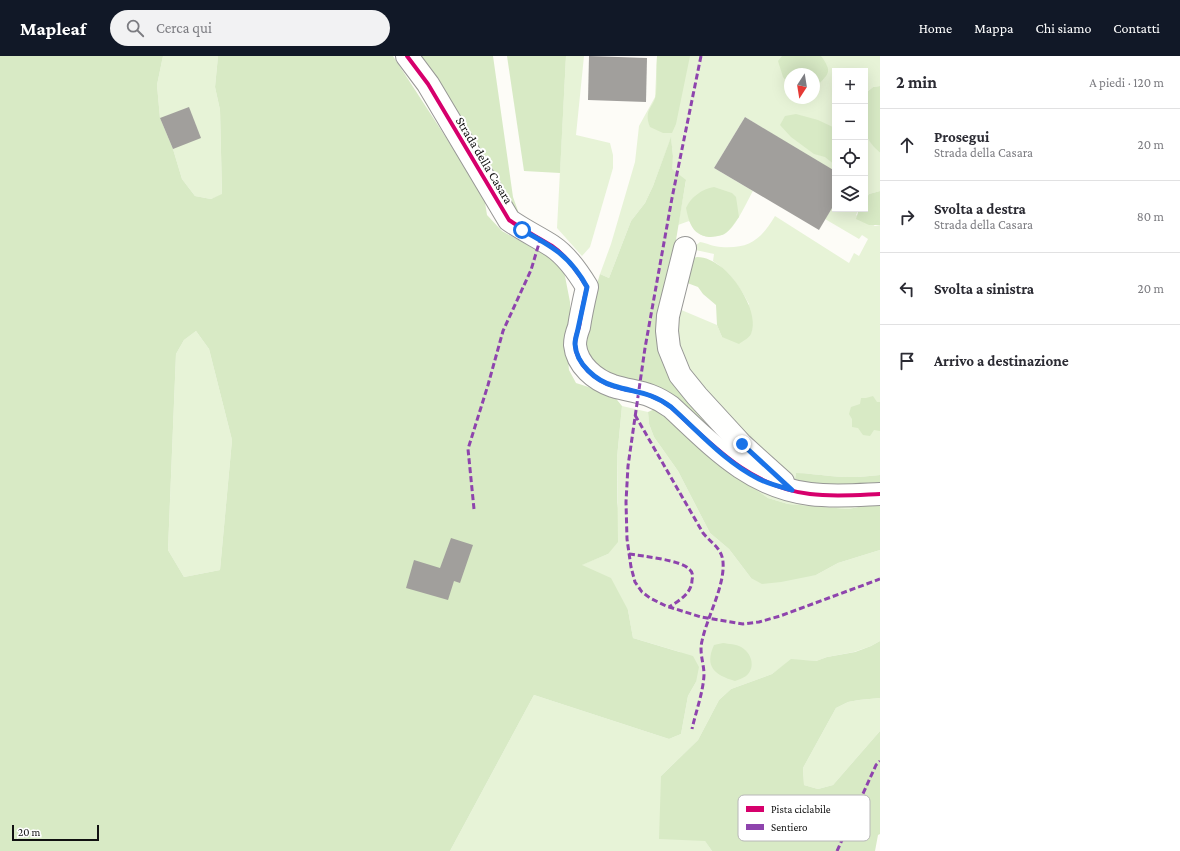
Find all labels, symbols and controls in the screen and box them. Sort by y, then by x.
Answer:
search box [110,10,390,46]
icon: search [124,17,146,39]
text: Mapleaf [20,18,86,39]
text: Cerca qui [156,20,212,36]
text: Home [919,20,952,36]
text: Mappa [974,20,1013,36]
text: Chi siamo [1035,20,1091,36]
text: Contatti [1113,20,1160,36]
north arrow [784,68,820,104]
map controls [832,68,868,212]
button: + [832,68,868,104]
text: 2 min [896,73,937,92]
text: A piedi · 120 m [1089,75,1164,90]
button: − [832,104,868,140]
street label: Strada della Casara [453,114,517,207]
text: Prosegui [934,129,989,145]
icon: ahead [896,134,918,156]
text: 20 m [1138,137,1164,152]
button: locate [832,140,868,176]
text: Strada della Casara [934,145,1033,160]
button: layers [832,176,868,212]
text: Svolta a destra [934,201,1026,217]
icon: right [896,206,918,228]
text: 80 m [1137,209,1164,224]
text: Strada della Casara [934,217,1033,232]
route start [513,221,531,239]
icon: left [896,278,918,300]
text: Svolta a sinistra [934,281,1034,297]
text: 20 m [1138,281,1164,296]
icon: arrive [896,350,918,372]
text: Arrivo a destinazione [934,353,1069,369]
route end [733,435,751,453]
legend [738,795,870,841]
text: Pista ciclabile [771,803,831,815]
text: Sentiero [771,821,808,833]
scale bar [12,823,99,842]
text: 20 m [18,826,40,838]

